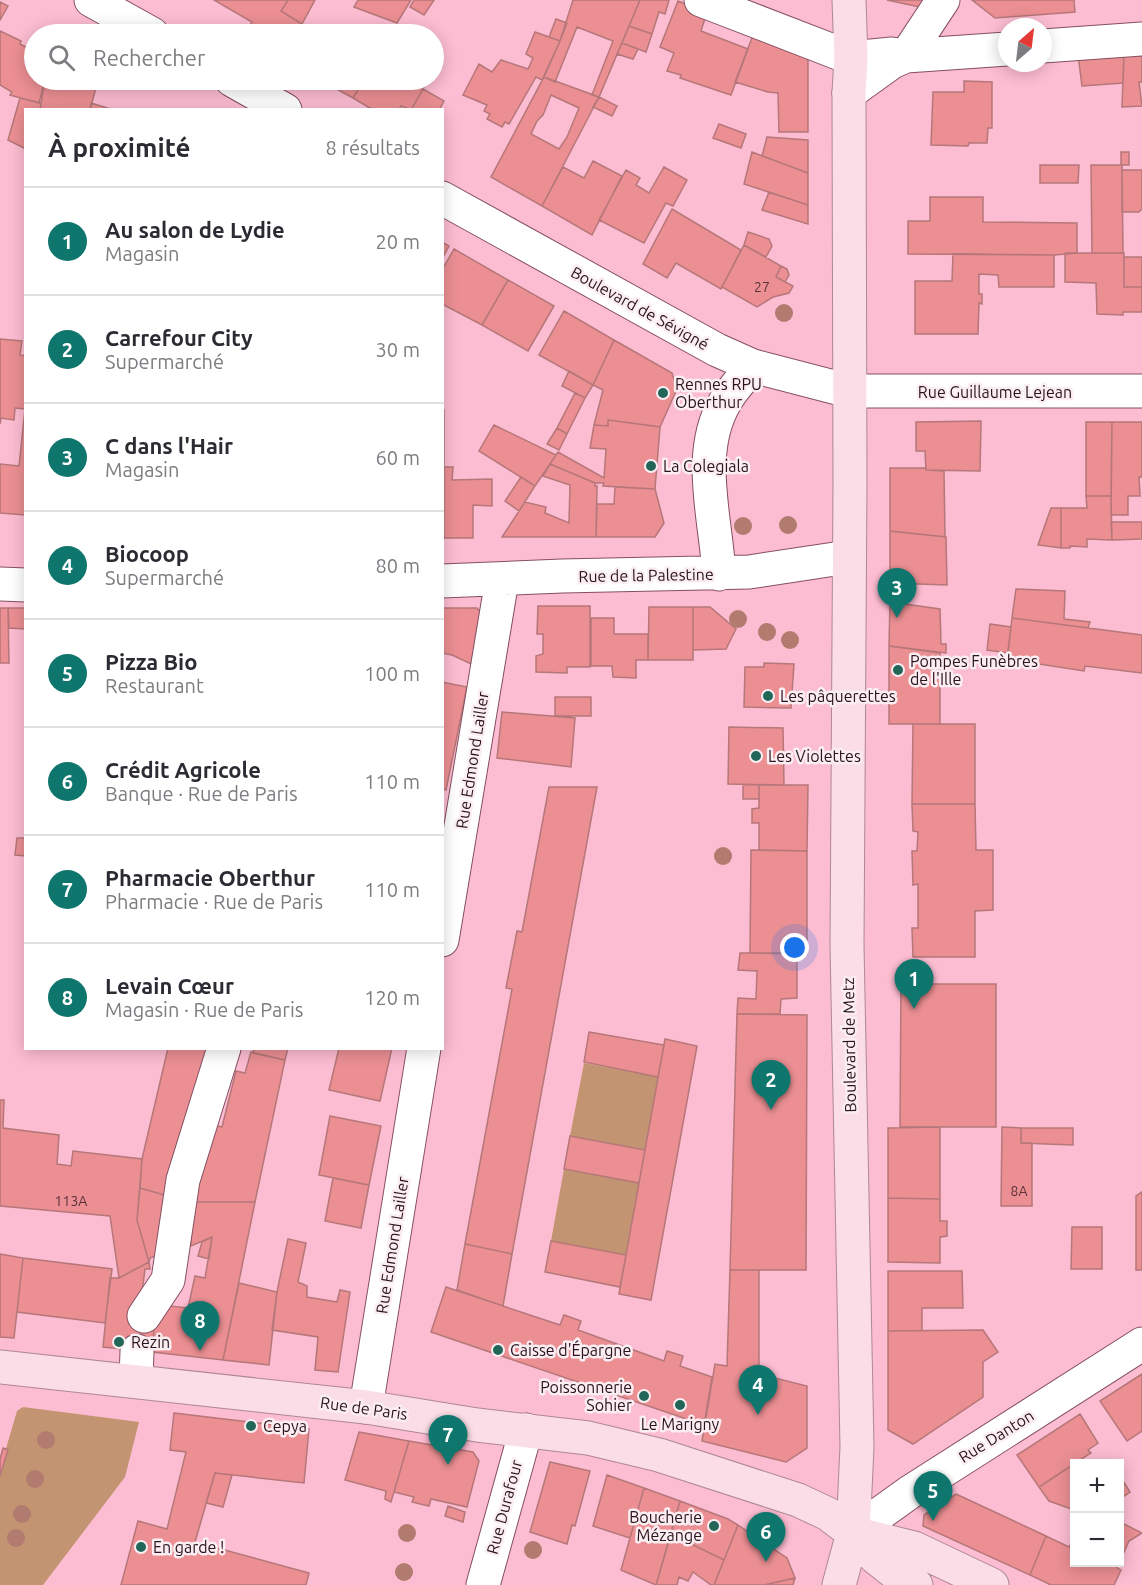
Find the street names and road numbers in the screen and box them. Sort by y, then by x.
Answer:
street label: Boulevard de Sévigné [568,263,712,353]
street label: Rue Guillaume Lejean [918,383,1072,401]
street label: Rue de la Palestine [578,565,714,585]
street label: Rue Edmond Lailler [452,690,492,830]
street label: Boulevard de Metz [839,977,859,1113]
street label: Rue Edmond Lailler [372,1175,412,1315]
street label: Rue de Paris [319,1393,409,1423]
street label: Rue Danton [955,1406,1037,1466]
street label: Rue Durafour [483,1458,525,1556]

